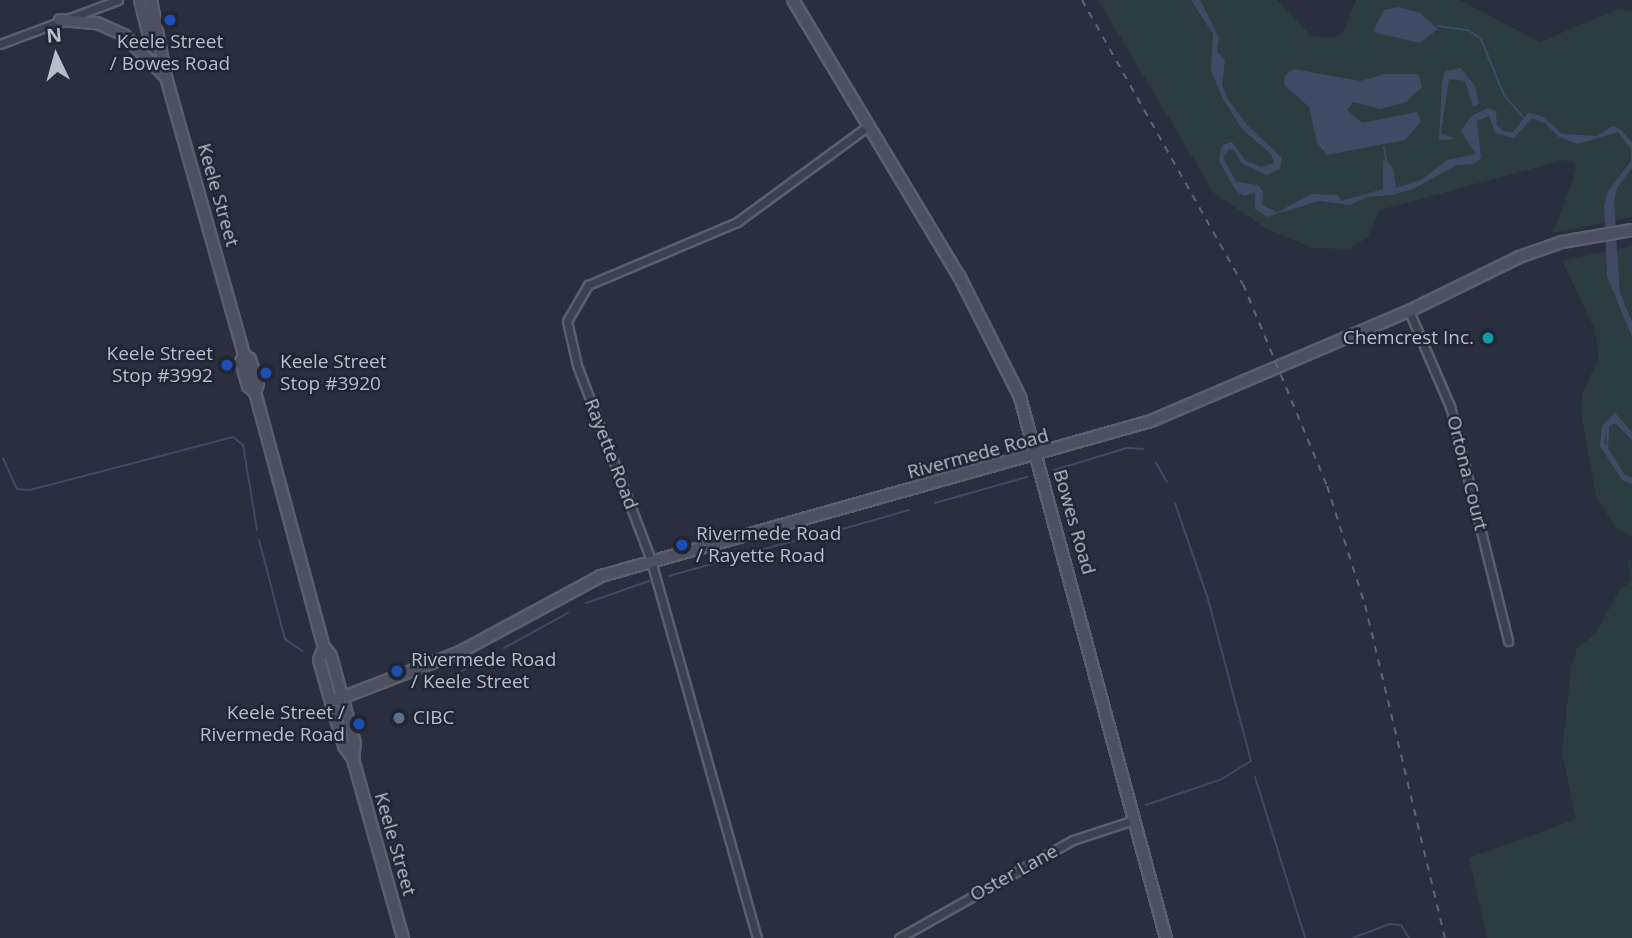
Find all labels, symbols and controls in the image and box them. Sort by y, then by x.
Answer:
marker: Keele Street / Bowes Road [162,12,178,28]
north arrow [21,21,91,91]
text: N [45,21,63,49]
place label: Keele Street / Bowes Road [110,31,230,75]
street label: Keele Street [192,141,244,249]
place label: Chemcrest Inc. [1343,327,1474,349]
marker: Chemcrest Inc. [1480,330,1496,346]
place label: Keele Street Stop #3992 [107,343,213,387]
place label: Keele Street Stop #3920 [280,351,386,395]
marker: Keele Street Stop #3992 [219,357,235,373]
marker: Keele Street Stop #3920 [258,365,274,381]
street label: Rayette Road [579,395,643,513]
street label: Ortona Court [1442,413,1492,533]
street label: Rivermede Road [905,424,1051,484]
street label: Bowes Road [1048,467,1100,577]
place label: Rivermede Road / Rayette Road [696,523,841,567]
marker: Rivermede Road / Rayette Road [674,537,690,553]
place label: Rivermede Road / Keele Street [411,649,556,693]
marker: Rivermede Road / Keele Street [389,663,405,679]
place label: Keele Street / Rivermede Road [200,702,345,746]
place label: CIBC [413,707,455,729]
marker: CIBC [391,710,407,726]
marker: Keele Street / Rivermede Road [351,716,367,732]
street label: Keele Street [369,790,421,898]
street label: Oster Lane [966,840,1062,906]

